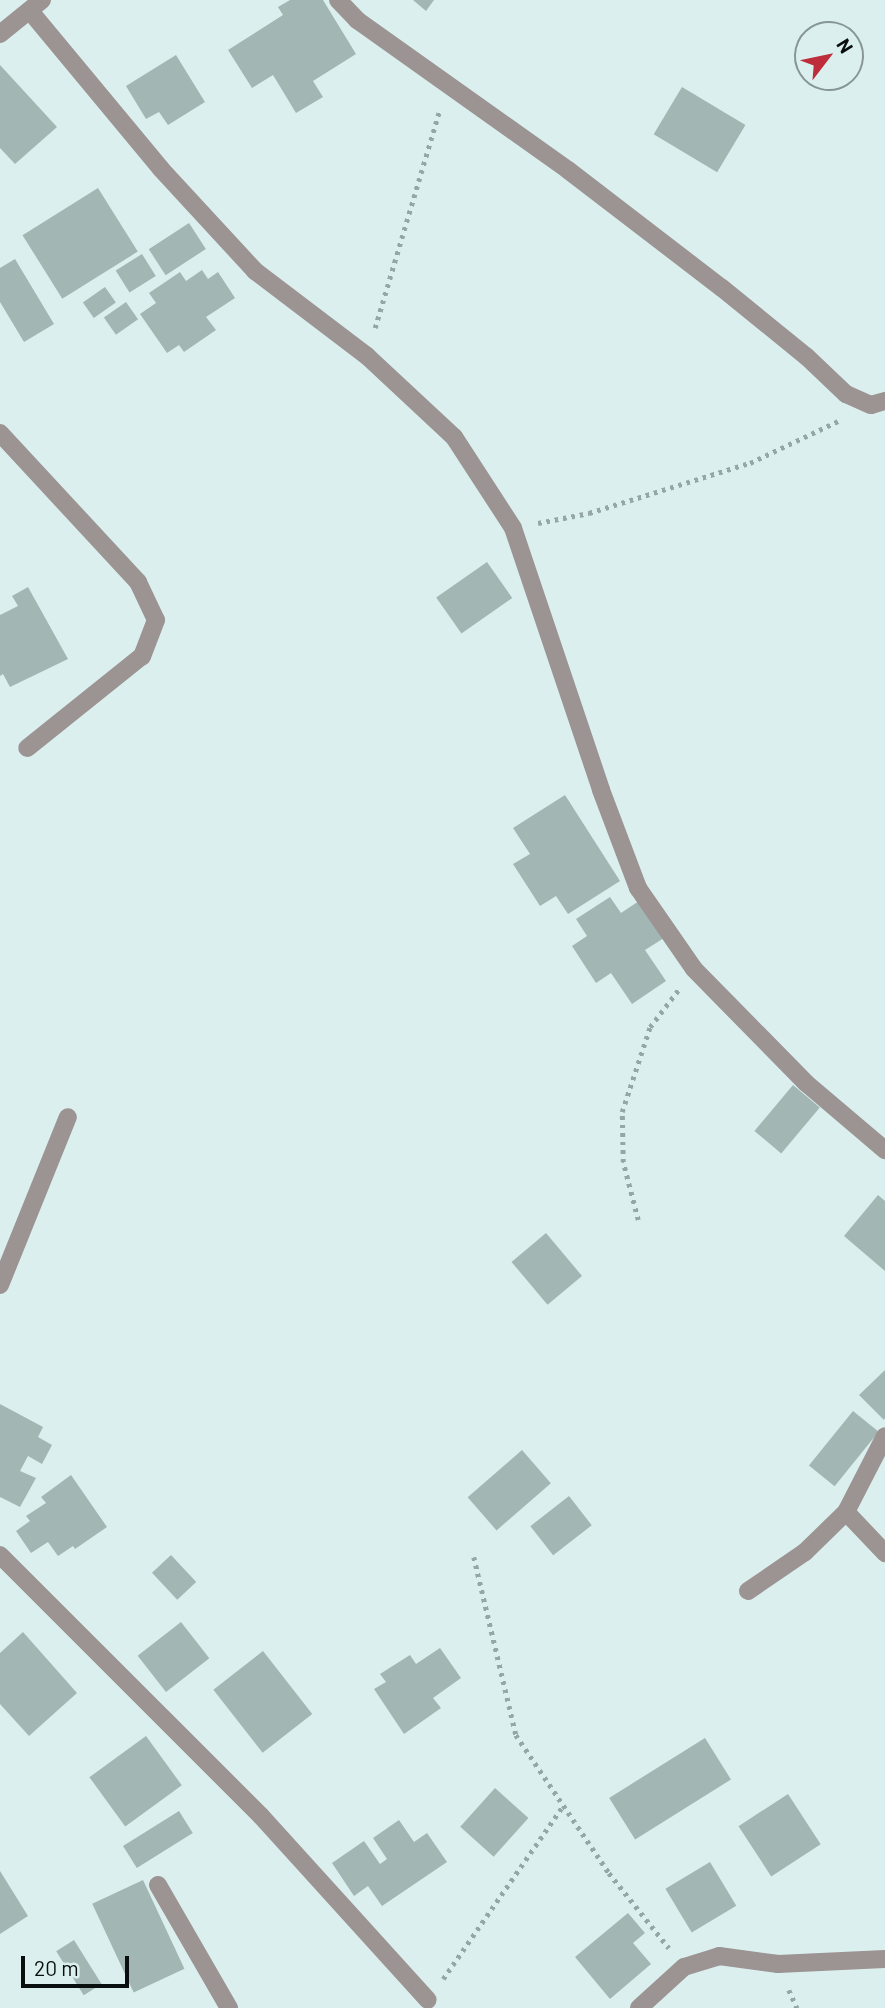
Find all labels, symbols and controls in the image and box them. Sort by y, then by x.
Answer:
north arrow [794,21,864,91]
text: N [832,34,859,57]
scale bar [24,1941,133,1985]
text: 20 m [34,1955,79,1980]

